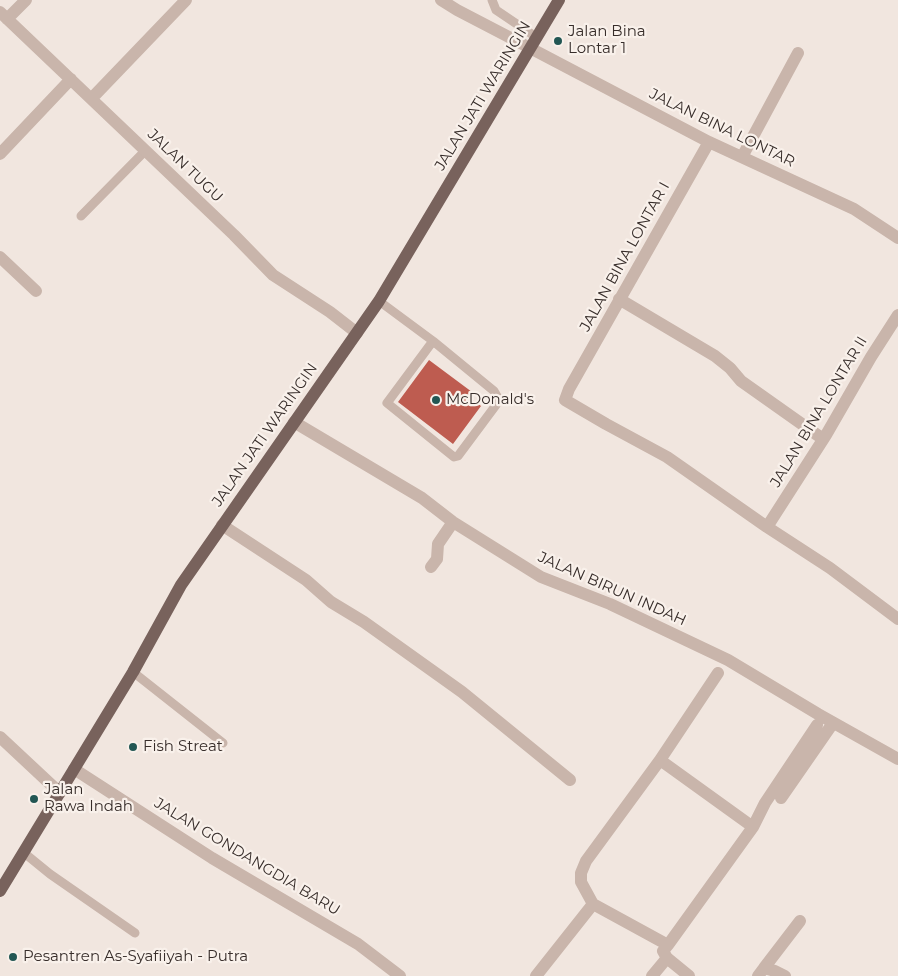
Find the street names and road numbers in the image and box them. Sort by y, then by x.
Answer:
street label: JALAN JATI WARINGIN [431,18,535,174]
street label: JALAN BINA LONTAR [646,85,798,171]
street label: JALAN TUGU [144,126,226,206]
street label: JALAN BINA LONTAR I [576,179,674,335]
street label: JALAN BINA LONTAR II [767,333,871,491]
street label: JALAN JATI WARINGIN [209,360,321,510]
street label: JALAN BIRUN INDAH [535,548,689,630]
street label: JALAN GONDANGDIA BARU [151,794,343,920]

